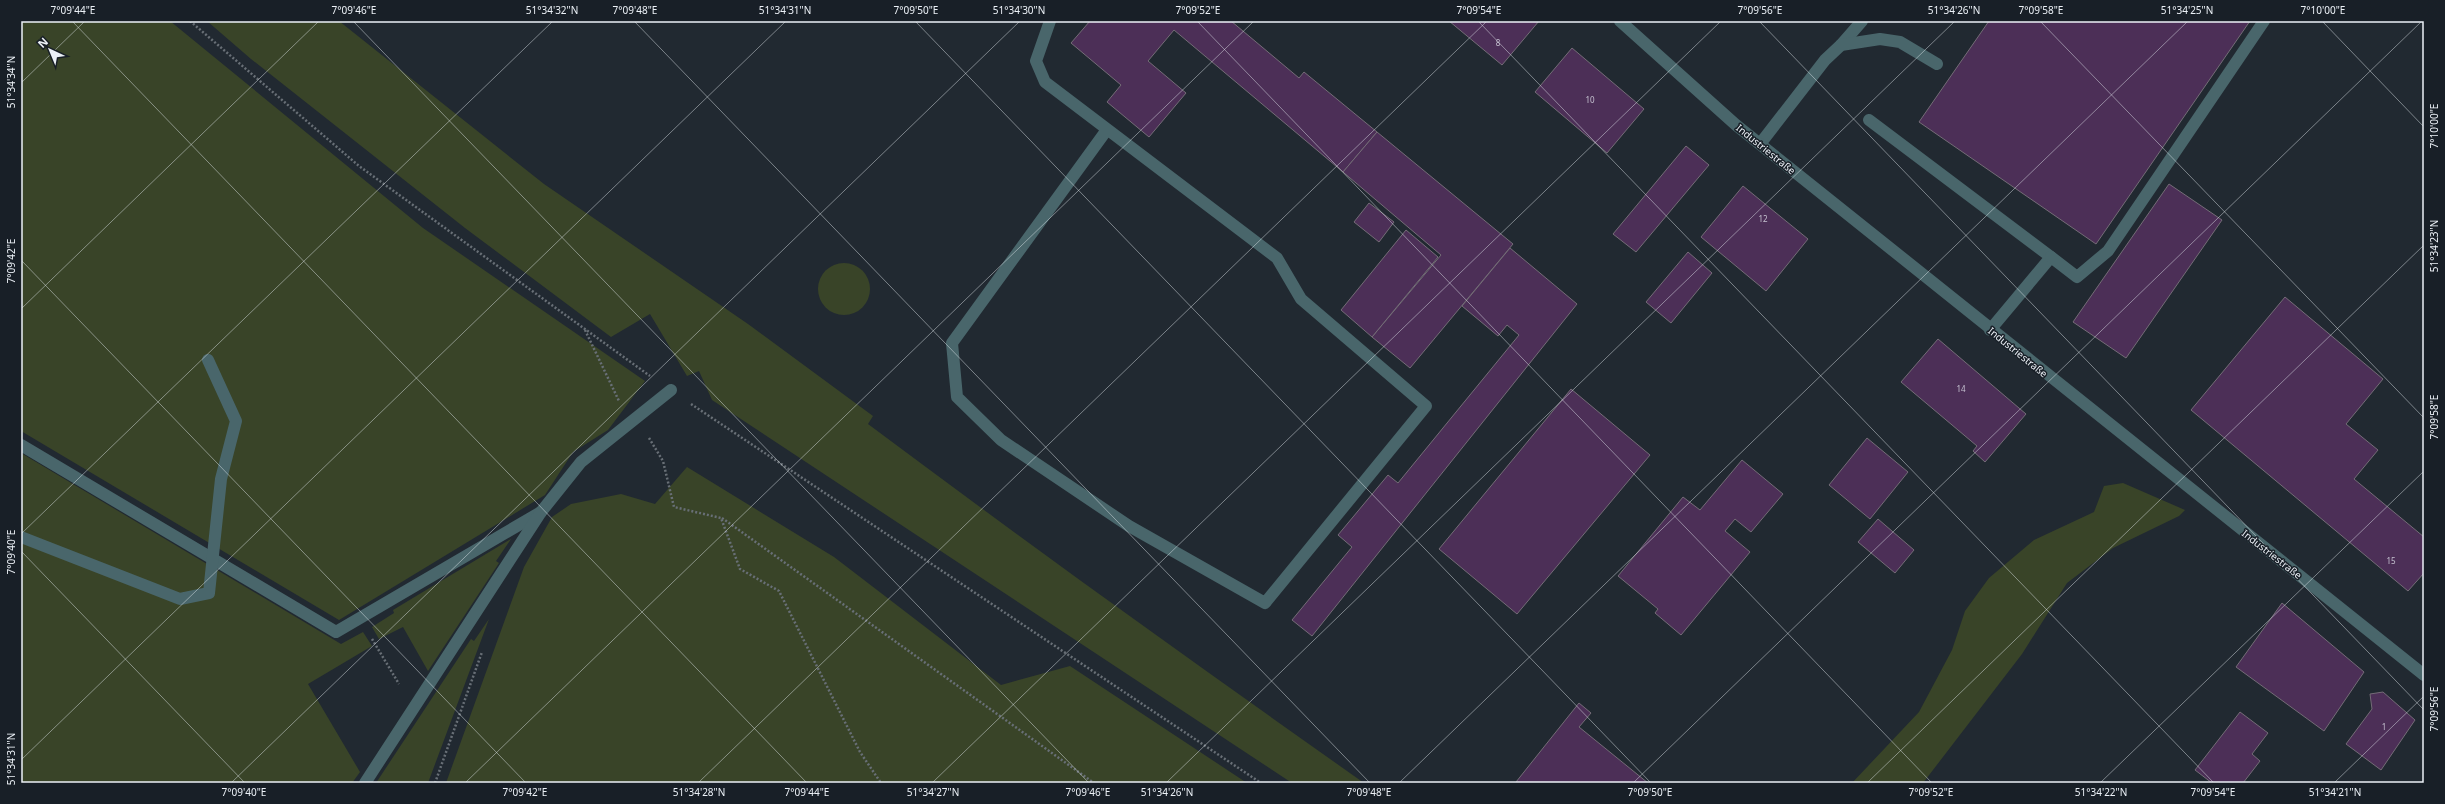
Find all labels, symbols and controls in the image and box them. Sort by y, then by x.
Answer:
text: 7°09'44"E [51,3,95,17]
text: 7°09'46"E [332,3,376,17]
text: 51°34'32"N [526,3,578,17]
text: 7°09'48"E [613,3,657,17]
text: 51°34'31"N [759,3,811,17]
text: 7°09'50"E [894,3,938,17]
text: 51°34'30"N [993,3,1045,17]
text: 7°09'52"E [1176,3,1220,17]
text: 7°09'54"E [1457,3,1501,17]
text: 7°09'56"E [1738,3,1782,17]
text: 51°34'26"N [1928,3,1980,17]
text: 7°09'58"E [2019,3,2063,17]
text: 51°34'25"N [2161,3,2213,17]
text: 7°10'00"E [2301,3,2345,17]
north arrow [30,30,70,70]
text: N [34,34,51,51]
house number: 8 [1496,37,1501,48]
text: 51°34'34"N [4,56,18,108]
house number: 10 [1585,94,1595,105]
text: 7°10'00"E [2427,104,2441,148]
street label: Industriestraße [1733,121,1799,177]
house number: 12 [1758,213,1768,224]
text: 51°34'23"N [2427,220,2441,272]
text: 7°09'42"E [4,239,18,283]
street label: Industriestraße [1985,324,2051,380]
house number: 14 [1956,383,1966,394]
text: 7°09'58"E [2427,395,2441,439]
street label: Industriestraße [2239,526,2305,582]
text: 7°09'40"E [4,530,18,574]
house number: 15 [2386,555,2396,566]
text: 7°09'56"E [2427,687,2441,731]
house number: 1 [2382,721,2386,732]
text: 51°34'31"N [4,733,18,785]
text: 7°09'40"E [222,785,266,799]
text: 7°09'42"E [503,785,547,799]
text: 51°34'28"N [673,785,725,799]
text: 7°09'44"E [785,785,829,799]
text: 51°34'27"N [907,785,959,799]
text: 7°09'46"E [1066,785,1110,799]
text: 51°34'26"N [1141,785,1193,799]
text: 7°09'48"E [1347,785,1391,799]
text: 7°09'50"E [1628,785,1672,799]
text: 7°09'52"E [1909,785,1953,799]
text: 51°34'22"N [2075,785,2127,799]
text: 7°09'54"E [2191,785,2235,799]
text: 51°34'21"N [2309,785,2361,799]

